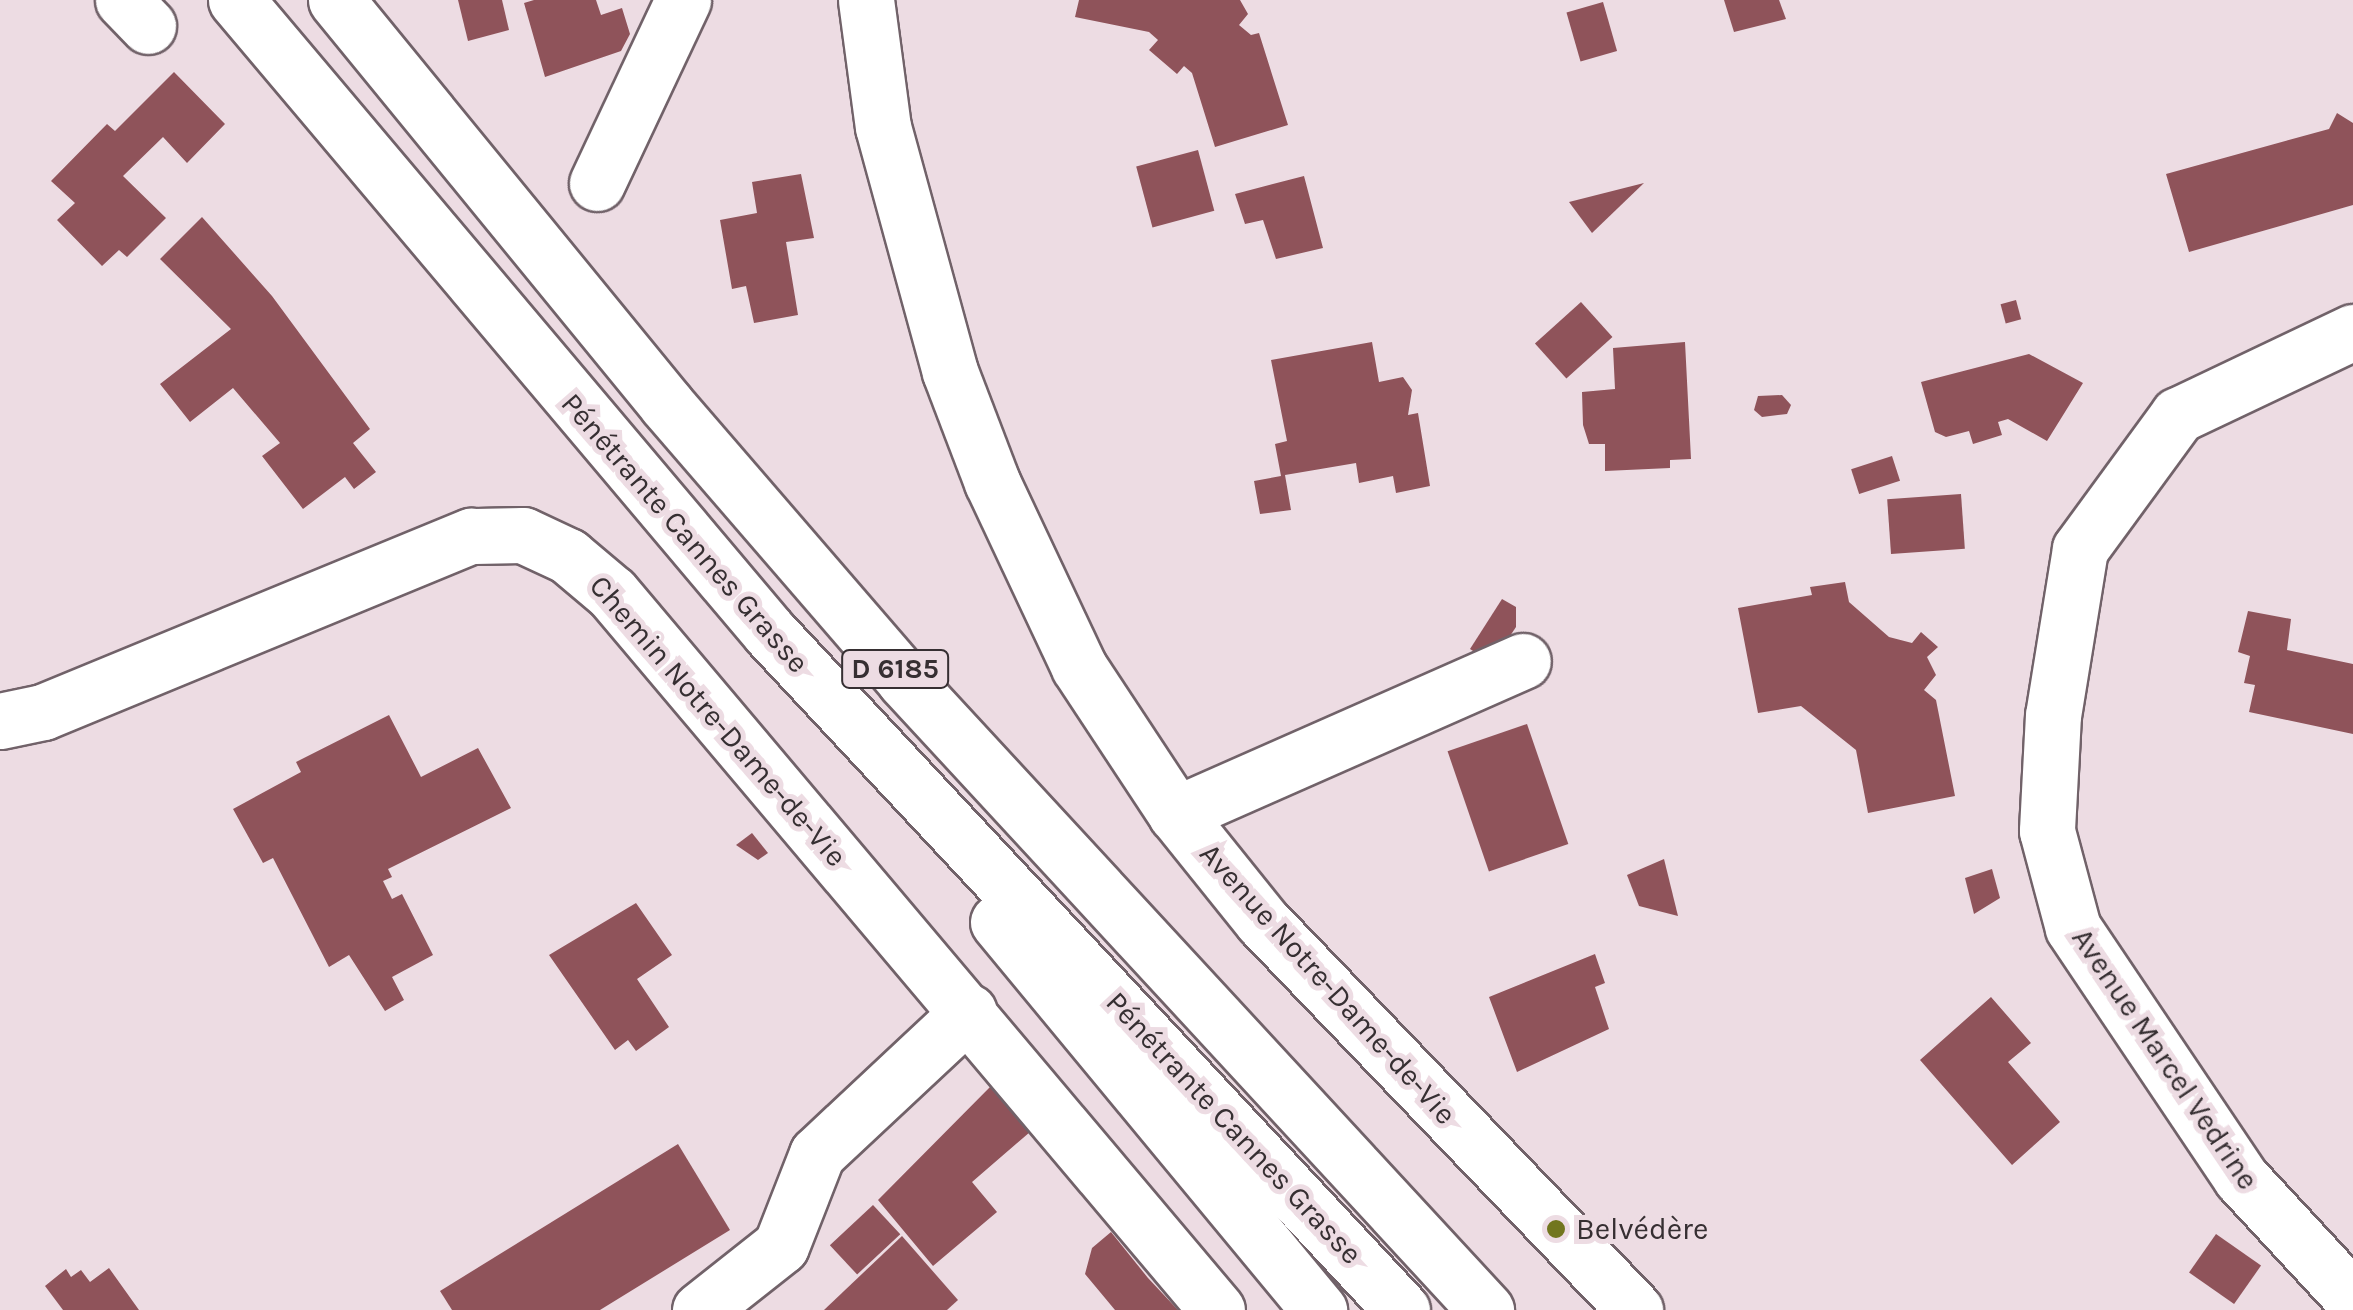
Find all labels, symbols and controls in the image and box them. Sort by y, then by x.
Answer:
street label: Pénétrante Cannes Grasse [554,386,816,680]
street label: Chemin Notre-Dame-de-Vie [582,568,854,874]
road number: D 6185 [840,646,950,692]
street label: Avenue Notre-Dame-de-Vie [1192,836,1464,1132]
street label: Avenue Marcel Vedrine [2064,922,2266,1196]
street label: Pénétrante Cannes Grasse [1098,984,1370,1272]
place label: Belvédère [1576,1211,1708,1247]
marker: Belvédère [1545,1218,1567,1240]

